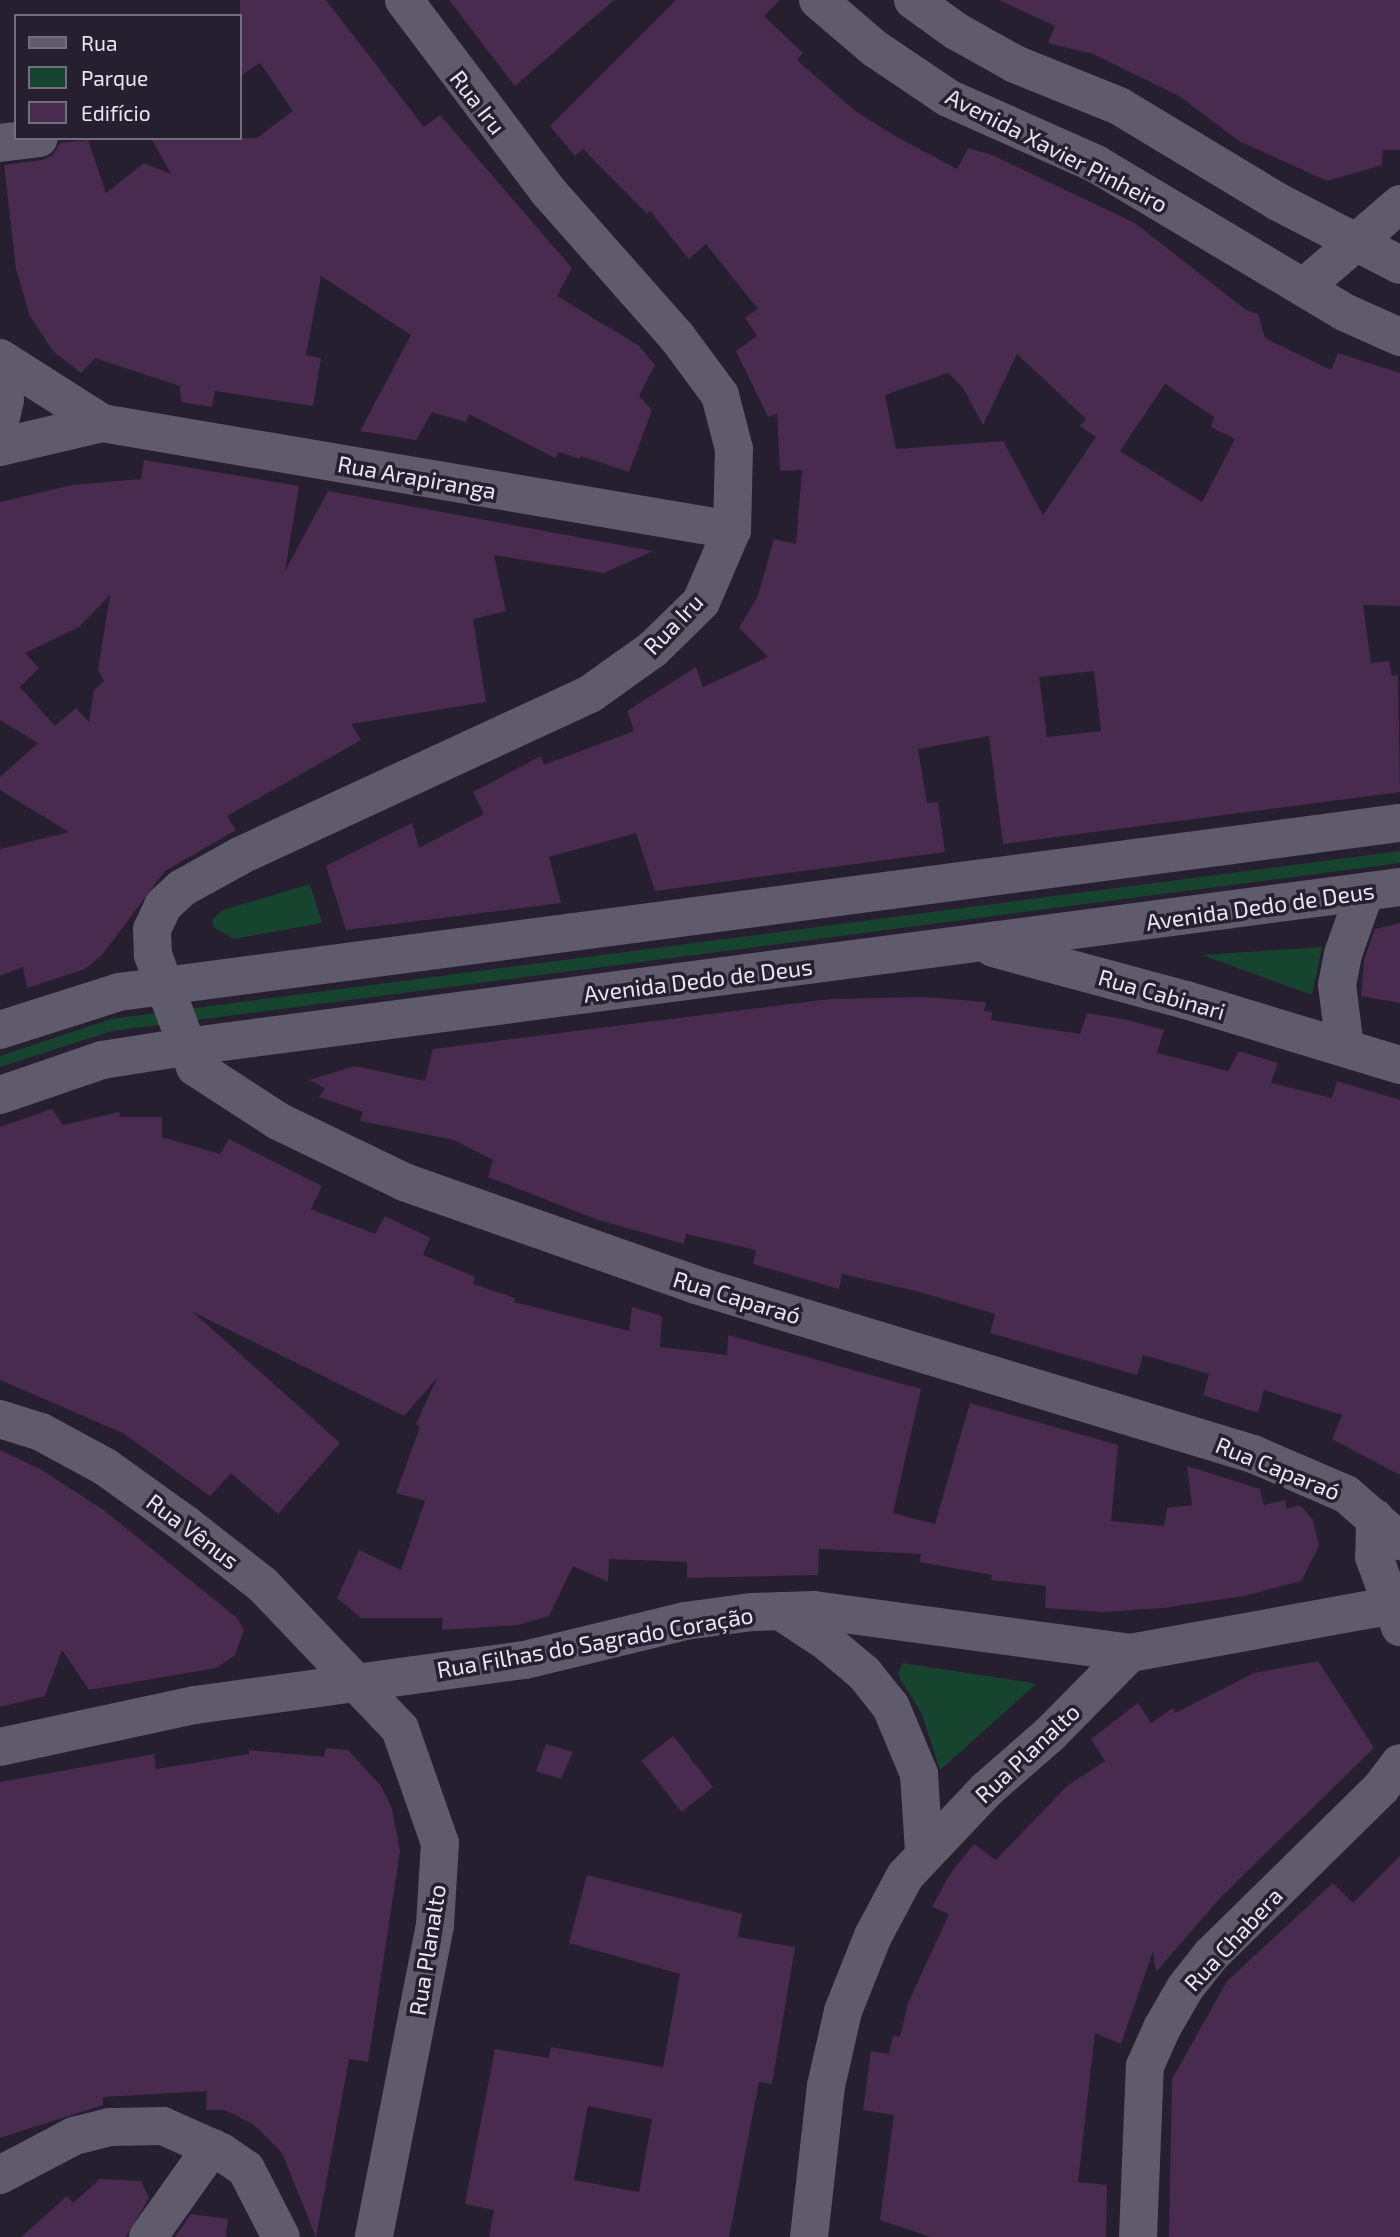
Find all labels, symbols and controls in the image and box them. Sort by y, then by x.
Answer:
legend [14,14,242,140]
text: Rua [81,30,117,55]
text: Parque [81,65,148,90]
street label: Rua Iru [445,65,511,139]
street label: Avenida Xavier Pinheiro [941,82,1173,218]
text: Edifício [81,100,151,125]
street label: Rua Arapiranga [335,449,499,505]
street label: Rua Iru [638,588,708,660]
street label: Avenida Dedo de Deus [1144,876,1376,936]
street label: Avenida Dedo de Deus [582,952,814,1008]
street label: Rua Cabinari [1095,963,1229,1025]
street label: Rua Caparaó [670,1265,804,1329]
street label: Rua Caparaó [1212,1431,1344,1505]
street label: Rua Vênus [141,1487,245,1575]
street label: Rua Filhas do Sagrado Coração [435,1601,755,1683]
street label: Rua Planalto [969,1698,1085,1808]
street label: Rua Planalto [403,1882,451,2018]
street label: Rua Chabera [1178,1882,1288,1996]

